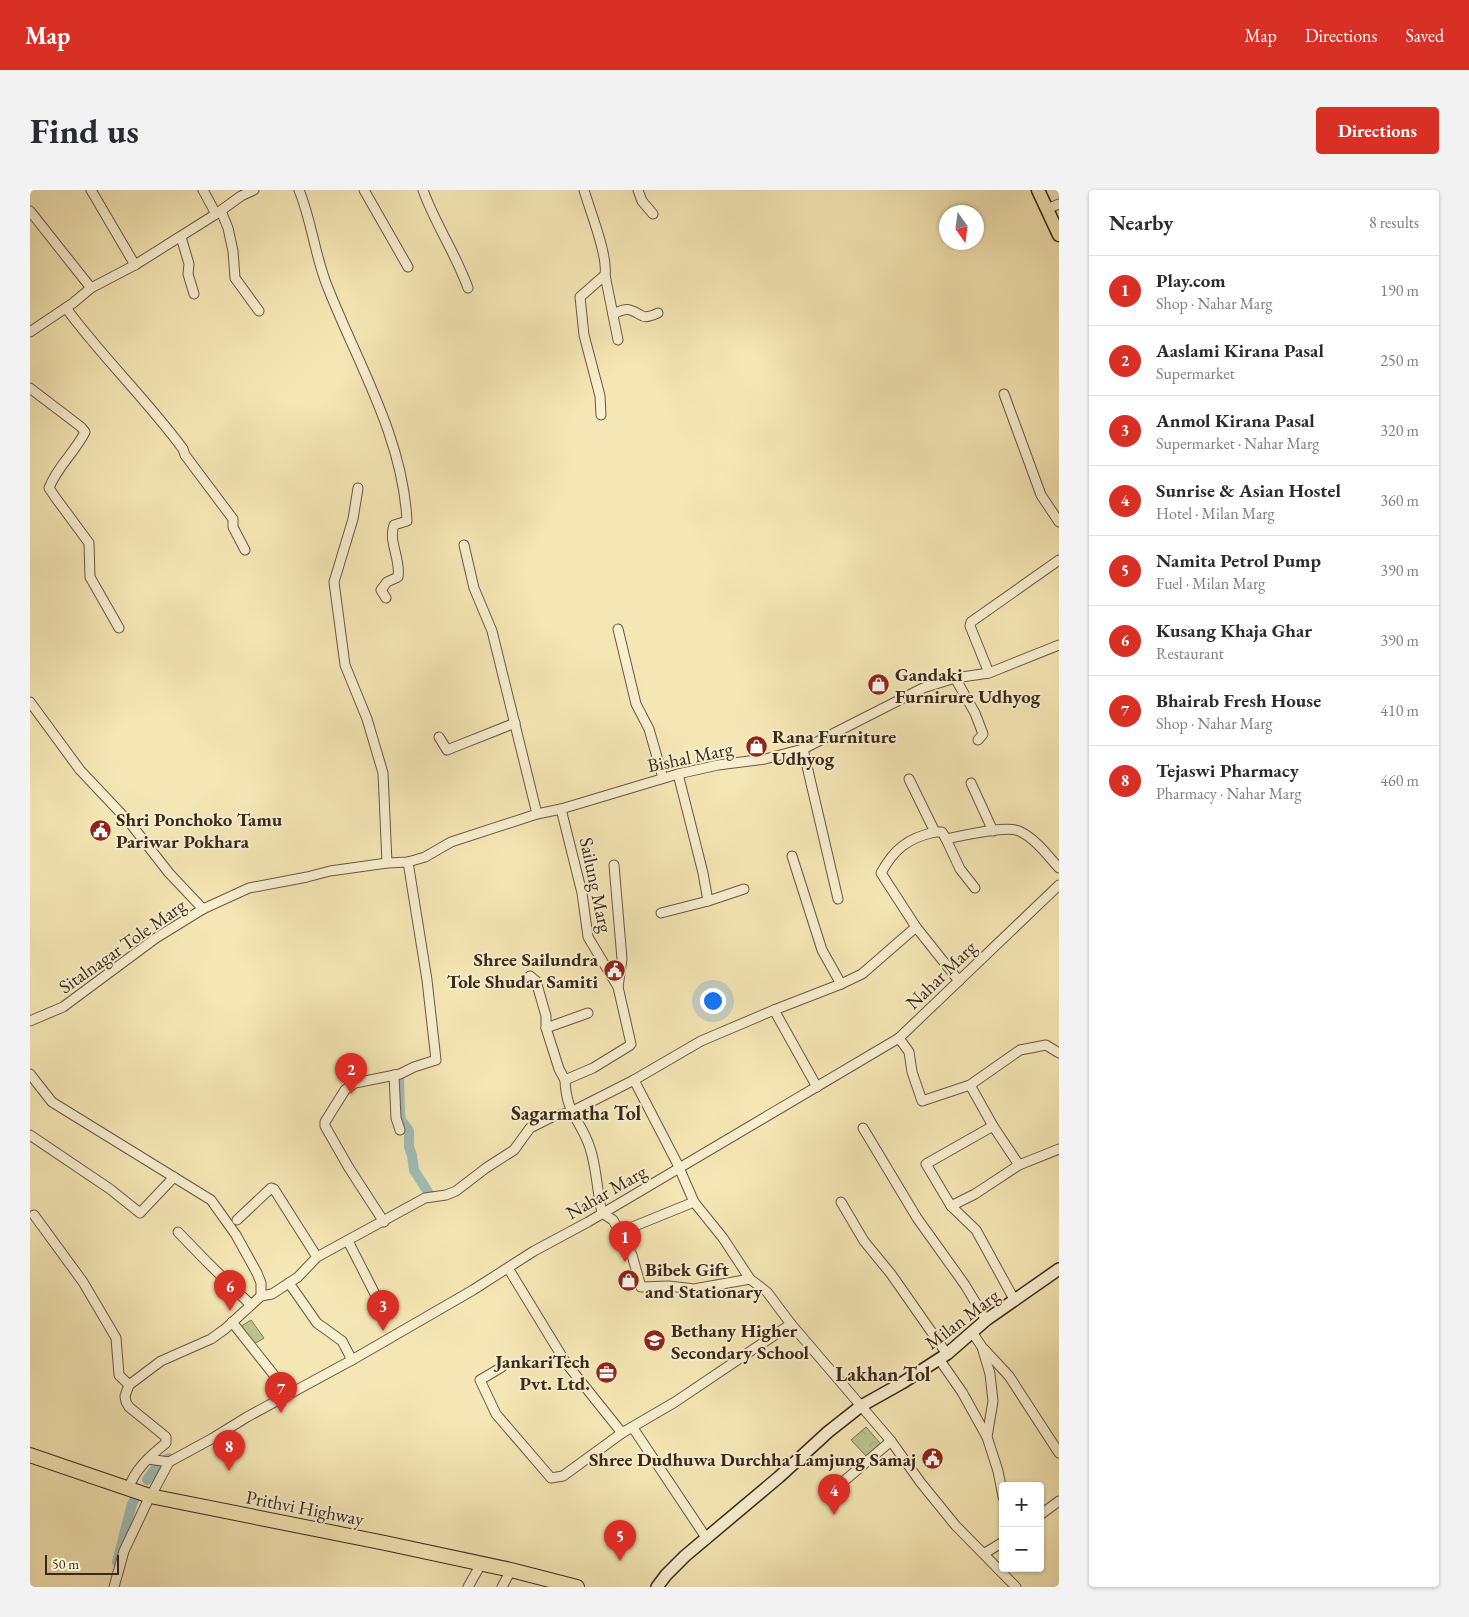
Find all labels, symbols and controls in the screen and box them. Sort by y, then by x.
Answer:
text: Map [25,20,70,51]
text: Map [1245,24,1277,47]
text: Directions [1305,24,1377,47]
text: Saved [1405,24,1444,47]
button: Directions [1316,107,1439,154]
text: Find us [30,108,139,153]
north arrow [939,205,984,250]
text: Nearby [1109,209,1173,236]
text: 8 results [1369,212,1419,233]
text: Play.com [1156,268,1226,293]
text: 1 [1121,280,1129,301]
text: 190 m [1380,280,1419,301]
text: Shop · Nahar Marg [1156,293,1273,314]
text: Aaslami Kirana Pasal [1156,338,1324,363]
text: 2 [1121,350,1129,371]
text: 250 m [1380,350,1419,371]
text: Supermarket [1156,363,1235,384]
text: Anmol Kirana Pasal [1156,408,1315,433]
text: 3 [1121,420,1129,441]
text: 320 m [1380,420,1419,441]
text: Supermarket · Nahar Marg [1156,433,1319,454]
text: Sunrise & Asian Hostel [1156,478,1341,503]
text: 4 [1121,490,1129,511]
text: 360 m [1380,490,1419,511]
text: Hotel · Milan Marg [1156,503,1275,524]
text: Namita Petrol Pump [1156,548,1321,573]
text: 5 [1121,560,1129,581]
text: 390 m [1380,560,1419,581]
text: Fuel · Milan Marg [1156,573,1265,594]
text: Kusang Khaja Ghar [1156,618,1312,643]
text: 6 [1121,630,1129,651]
text: 390 m [1380,630,1419,651]
text: Restaurant [1156,643,1224,664]
place label: Gandaki Furnirure Udhyog [895,662,1041,709]
shop icon: Gandaki Furnirure Udhyog [867,673,891,697]
text: Bhairab Fresh House [1156,688,1321,713]
text: 7 [1121,700,1129,721]
text: 410 m [1380,700,1419,721]
text: Shop · Nahar Marg [1156,713,1273,734]
place label: Rana Furniture Udhyog [772,724,896,771]
shop icon: Rana Furniture Udhyog [744,735,768,759]
street label: Bishal Marg [645,736,736,778]
text: Tejaswi Pharmacy [1156,758,1299,783]
text: 8 [1121,770,1129,791]
text: 460 m [1380,770,1419,791]
text: Pharmacy · Nahar Marg [1156,783,1301,804]
place label: Shri Ponchoko Tamu Pariwar Pokhara [116,807,283,854]
public building icon: Shri Ponchoko Tamu Pariwar Pokhara [88,818,112,842]
street label: Sailung Marg [574,835,618,936]
street label: Sitalnagar Tole Marg [53,892,191,999]
street label: Nahar Marg [900,935,982,1015]
place label: Shree Sailundra Tole Shudar Samiti [447,947,599,994]
public building icon: Shree Sailundra Tole Shudar Samiti [602,958,626,982]
your location [700,988,726,1014]
pin: 2 [335,1053,367,1094]
district label: Sagarmatha Tol [511,1100,641,1126]
street label: Nahar Marg [561,1159,651,1225]
pin: 1 [609,1221,641,1262]
place label: Bibek Gift and Stationary [645,1257,763,1304]
shop icon: Bibek Gift and Stationary [617,1268,641,1292]
pin: 6 [214,1270,246,1311]
street label: Milan Marg [920,1282,1005,1355]
pin: 3 [367,1290,399,1331]
place label: Bethany Higher Secondary School [671,1318,810,1365]
school or university icon: Bethany Higher Secondary School [643,1329,667,1353]
place label: JankariTech Pvt. Ltd. [493,1349,590,1396]
office icon: JankariTech Pvt. Ltd. [594,1360,618,1384]
district label: Lakhan Tol [836,1361,931,1387]
pin: 7 [265,1372,297,1413]
pin: 8 [213,1430,245,1471]
place label: Shree Dudhuwa Durchha Lamjung Samaj [589,1447,916,1472]
public building icon: Shree Dudhuwa Durchha Lamjung Samaj [920,1447,944,1471]
pin: 4 [818,1474,850,1515]
map controls [999,1482,1044,1572]
button: + [999,1482,1044,1527]
street label: Prithvi Highway [244,1484,367,1532]
pin: 5 [604,1520,636,1561]
button: − [999,1527,1044,1572]
scale bar [45,1552,119,1575]
text: 50 m [52,1555,79,1573]

